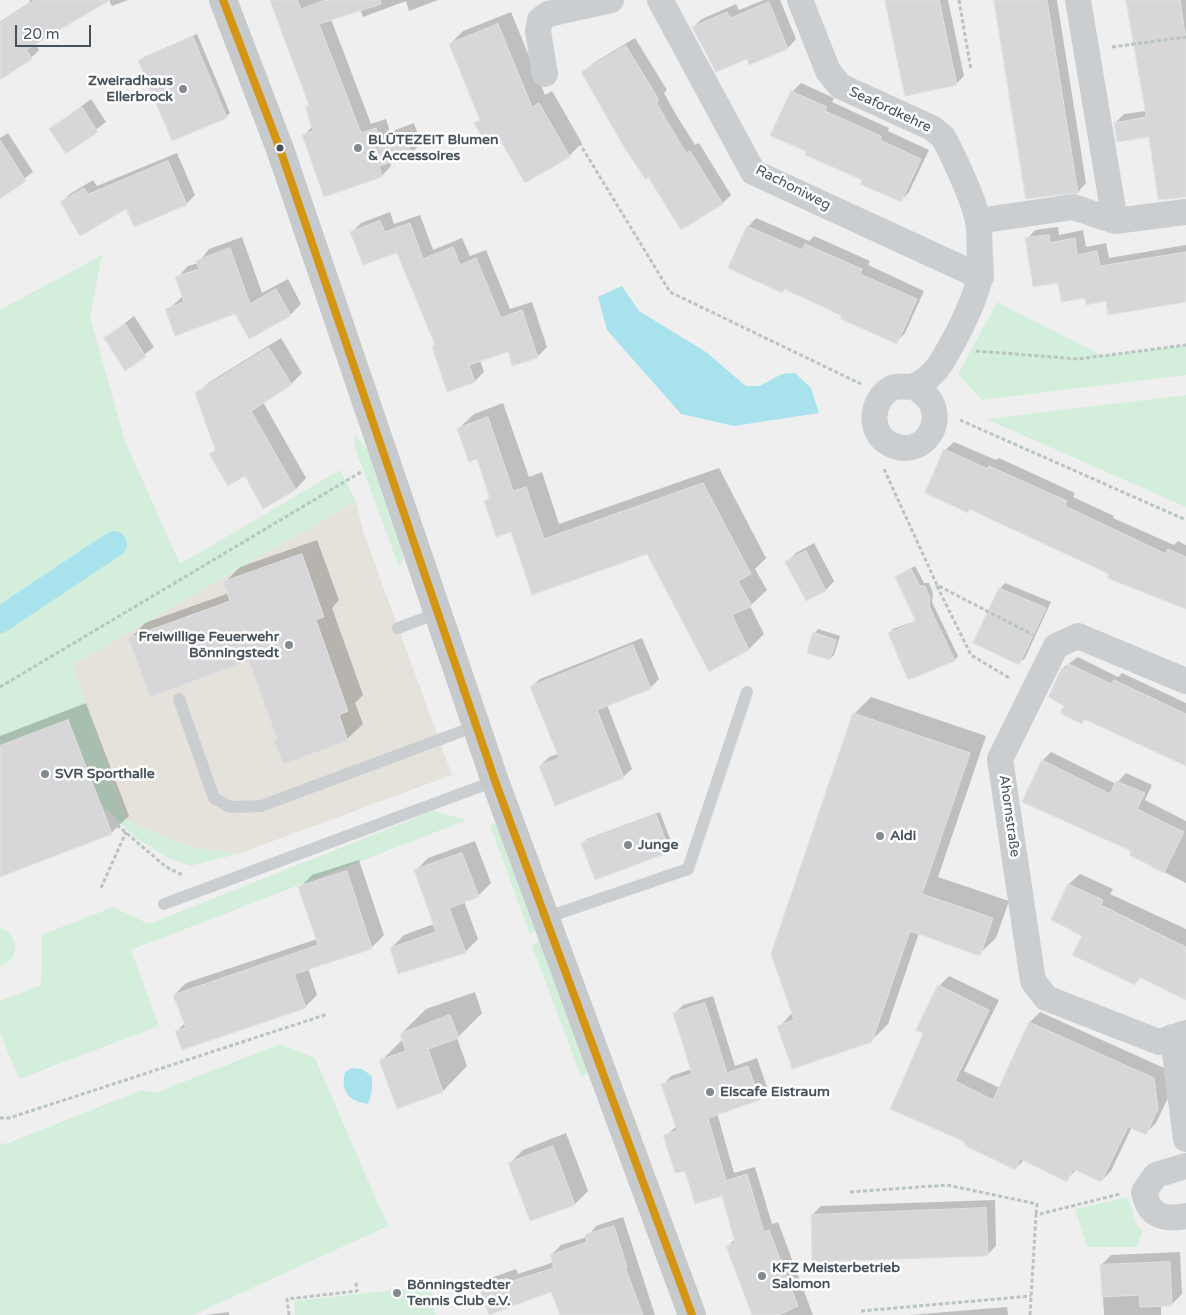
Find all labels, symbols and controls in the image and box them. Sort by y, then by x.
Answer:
scale bar [18,15,94,47]
text: 20 m [23,25,60,43]
place label: Zweiradhaus Ellerbrock [88,73,173,105]
marker: Zweiradhaus Ellerbrock [177,83,189,95]
street label: Seafordkehre [846,84,934,136]
place label: BLÜTEZEIT Blumen & Accessoires [368,132,498,164]
marker: BLÜTEZEIT Blumen & Accessoires [352,142,364,154]
unlabelled marker [275,143,285,153]
street label: Rachoniweg [753,162,833,214]
place label: Freiwillige Feuerwehr Bönningstedt [138,629,279,662]
marker: Freiwillige Feuerwehr Bönningstedt [283,639,295,651]
place label: SVR Sporthalle [55,766,155,782]
marker: SVR Sporthalle [39,768,51,780]
street label: Ahornstraße [995,774,1023,858]
place label: Aldi [890,828,916,844]
marker: Aldi [874,830,886,842]
place label: Junge [638,837,678,853]
marker: Junge [622,839,634,851]
place label: Eiscafe Eistraum [720,1084,830,1100]
marker: Eiscafe Eistraum [704,1086,716,1098]
place label: KFZ Meisterbetrieb Salomon [772,1260,900,1292]
marker: KFZ Meisterbetrieb Salomon [756,1270,768,1282]
place label: Bönningstedter Tennis Club e.V. [407,1277,511,1310]
marker: Bönningstedter Tennis Club e.V. [391,1287,403,1299]

